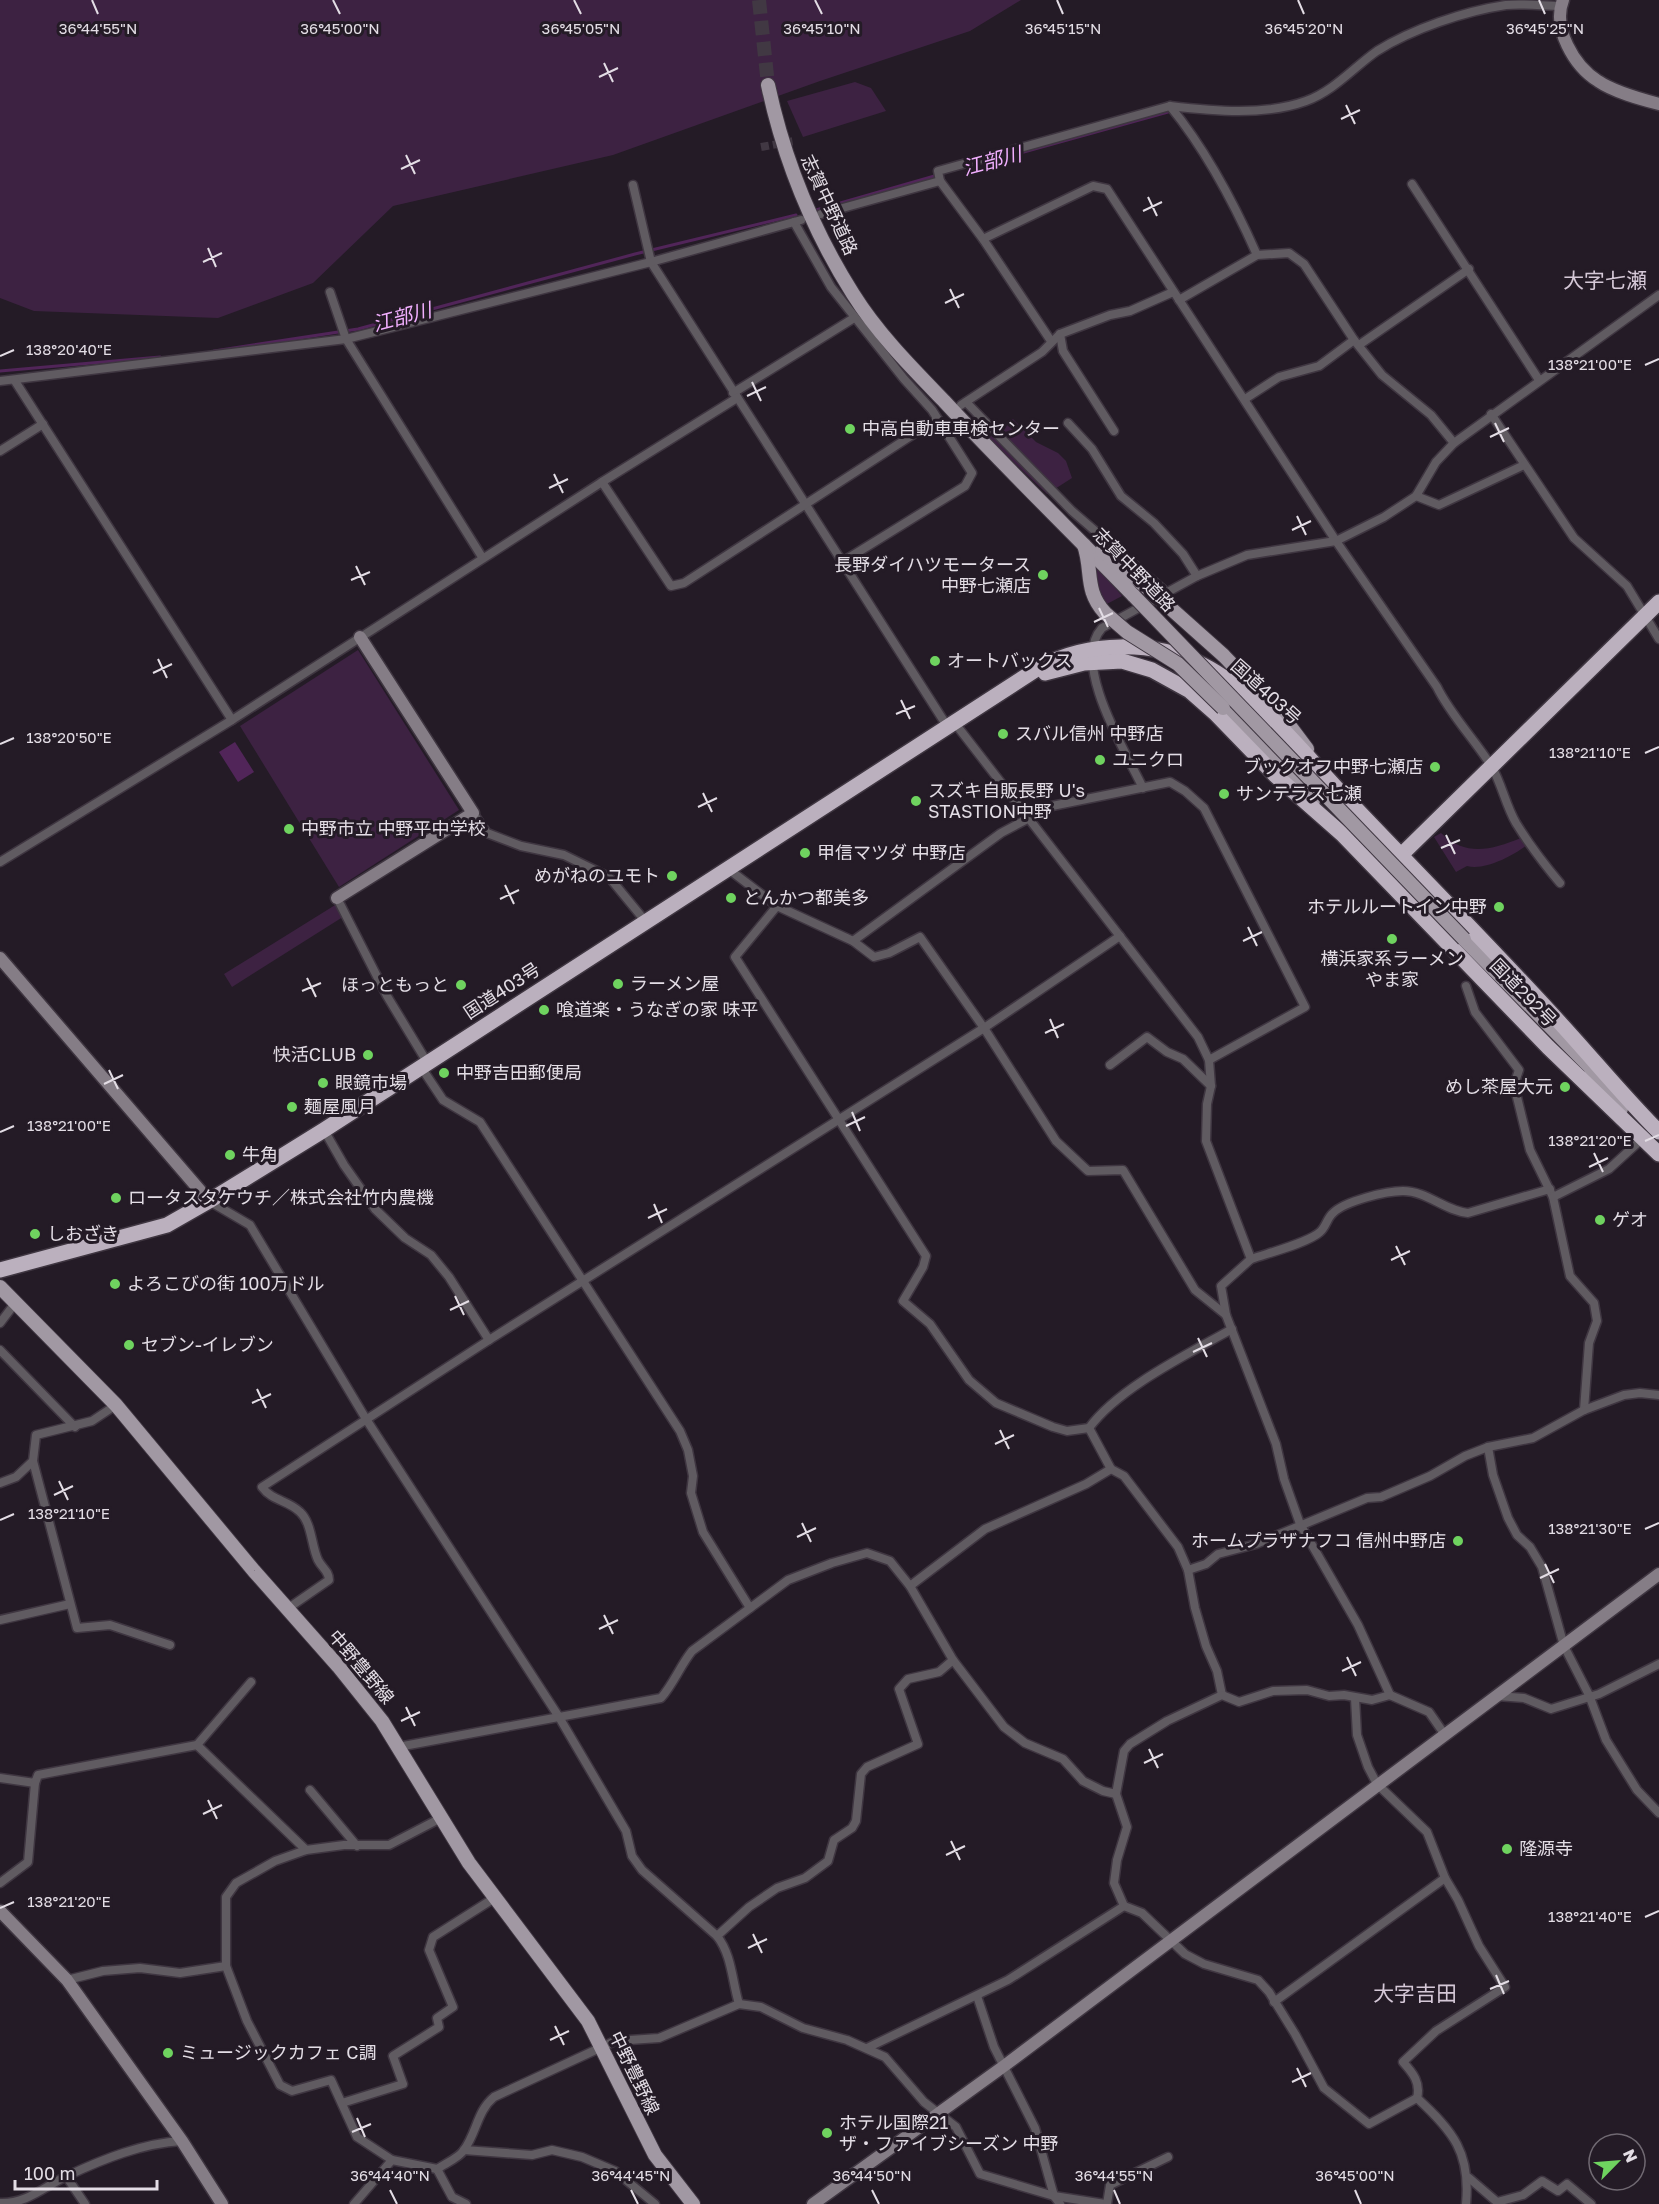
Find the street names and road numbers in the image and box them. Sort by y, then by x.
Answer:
street label: 志賀中野道路 [797,151,863,258]
street label: 志賀中野道路 [1089,523,1180,616]
street label: 国道403号 [1227,654,1306,728]
street label: 国道292号 [1486,954,1561,1031]
street label: 国道403号 [459,957,544,1023]
street label: 中野豊野線 [324,1625,399,1708]
street label: 中野豊野線 [605,2027,665,2118]

